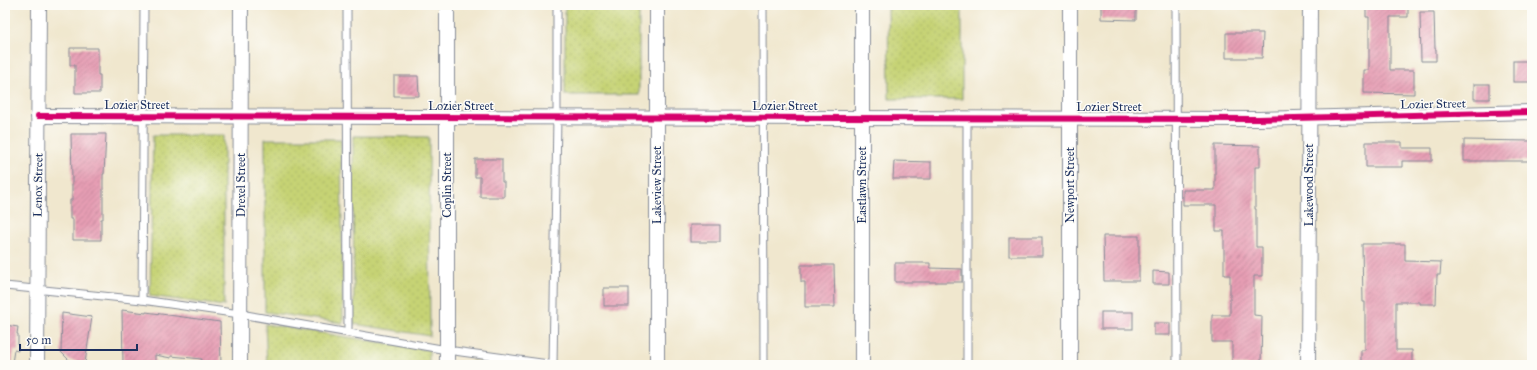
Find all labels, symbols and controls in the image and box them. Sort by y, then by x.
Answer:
street label: Lozier Street [1400,96,1467,112]
street label: Lozier Street [104,98,171,112]
street label: Lozier Street [428,99,495,113]
street label: Lozier Street [752,99,819,113]
street label: Lozier Street [1076,100,1143,114]
street label: Lakewood Street [1302,143,1316,226]
street label: Lakeview Street [650,145,664,224]
street label: Eastlawn Street [855,146,869,224]
street label: Newport Street [1063,146,1077,223]
street label: Coplin Street [440,151,454,218]
street label: Lenox Street [30,152,46,217]
street label: Drexel Street [234,152,248,217]
scale bar [20,326,137,352]
text: 50 m [26,333,51,347]

